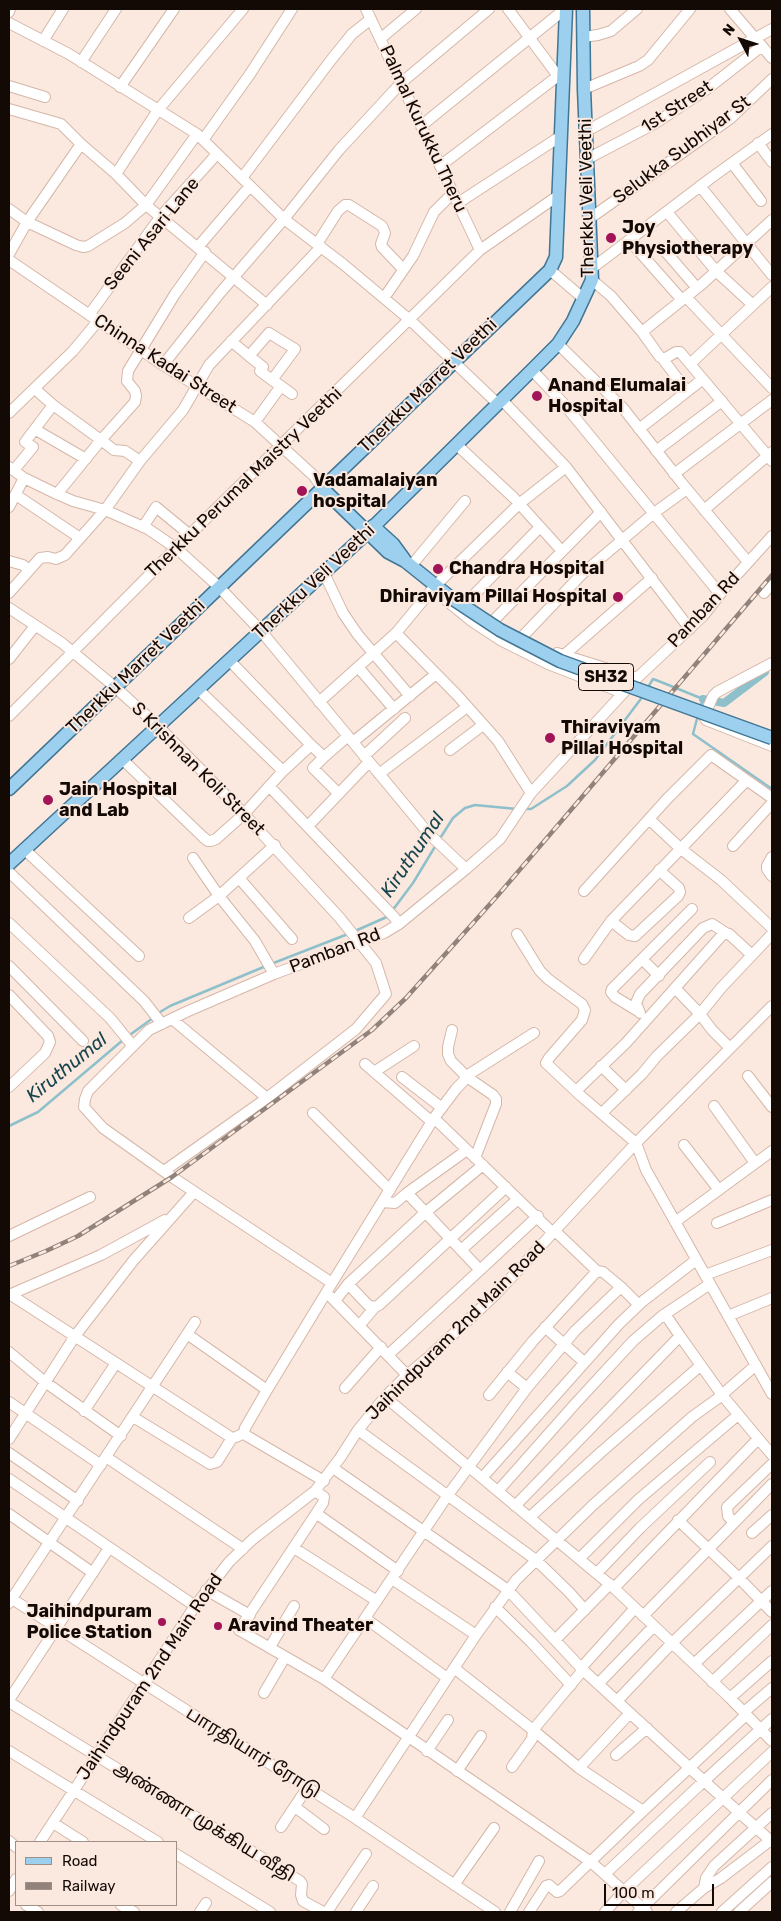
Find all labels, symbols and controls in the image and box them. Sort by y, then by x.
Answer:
north arrow [716,15,766,65]
text: N [719,21,739,39]
street label: Palmal Kurukku Theru [375,42,471,216]
street label: 1st Street [637,76,717,138]
street label: Selukka Subhiyar St [609,91,755,209]
street label: Therkku Veli Veethi [575,118,599,278]
street label: Seeni Asari Lane [100,173,204,295]
place label: Joy Physiotherapy [622,217,753,260]
marker: Joy Physiotherapy [604,231,618,245]
street label: Chinna Kadai Street [90,310,240,418]
street label: Therkku Marret Veethi [354,314,502,458]
place label: Anand Elumalai Hospital [548,375,686,418]
street label: Therkku Perumal Maistry Veethi [141,383,347,583]
marker: Anand Elumalai Hospital [530,389,544,403]
place label: Vadamalaiyan hospital [313,470,438,512]
marker: Vadamalaiyan hospital [295,484,309,498]
street label: Therkku Veli Veethi [248,520,380,644]
place label: Chandra Hospital [449,558,604,580]
marker: Chandra Hospital [431,562,445,576]
street label: Pamban Rd [663,568,745,652]
place label: Dhiraviyam Pillai Hospital [379,586,607,608]
marker: Dhiraviyam Pillai Hospital [611,590,625,604]
street label: Therkku Marret Veethi [62,595,210,739]
road number: SH32 [578,664,634,690]
street label: S Krishnan Koli Street [127,698,269,840]
place label: Thiraviyam Pillai Hospital [561,717,683,760]
marker: Thiraviyam Pillai Hospital [543,731,557,745]
place label: Jain Hospital and Lab [59,779,177,822]
marker: Jain Hospital and Lab [41,793,55,807]
water label: Kiruthumal [376,808,450,902]
street label: Pamban Rd [286,924,384,978]
water label: Kiruthumal [22,1028,112,1108]
street label: Jaihindpuram 2nd Main Road [362,1237,550,1425]
street label: Jaihindpuram 2nd Main Road [73,1570,227,1784]
place label: Jaihindpuram Police Station [26,1601,152,1644]
place label: Aravind Theater [228,1615,373,1637]
marker: Jaihindpuram Police Station [156,1616,168,1628]
marker: Aravind Theater [212,1620,224,1632]
street label: பாரதியார் ரோடு [182,1703,324,1803]
street label: அண்ணா முக்கிய வீதி [109,1757,299,1887]
legend [15,1841,178,1906]
text: Road [62,1852,98,1870]
scale bar [606,1874,716,1906]
text: Railway [62,1877,116,1895]
text: 100 m [612,1884,654,1902]

